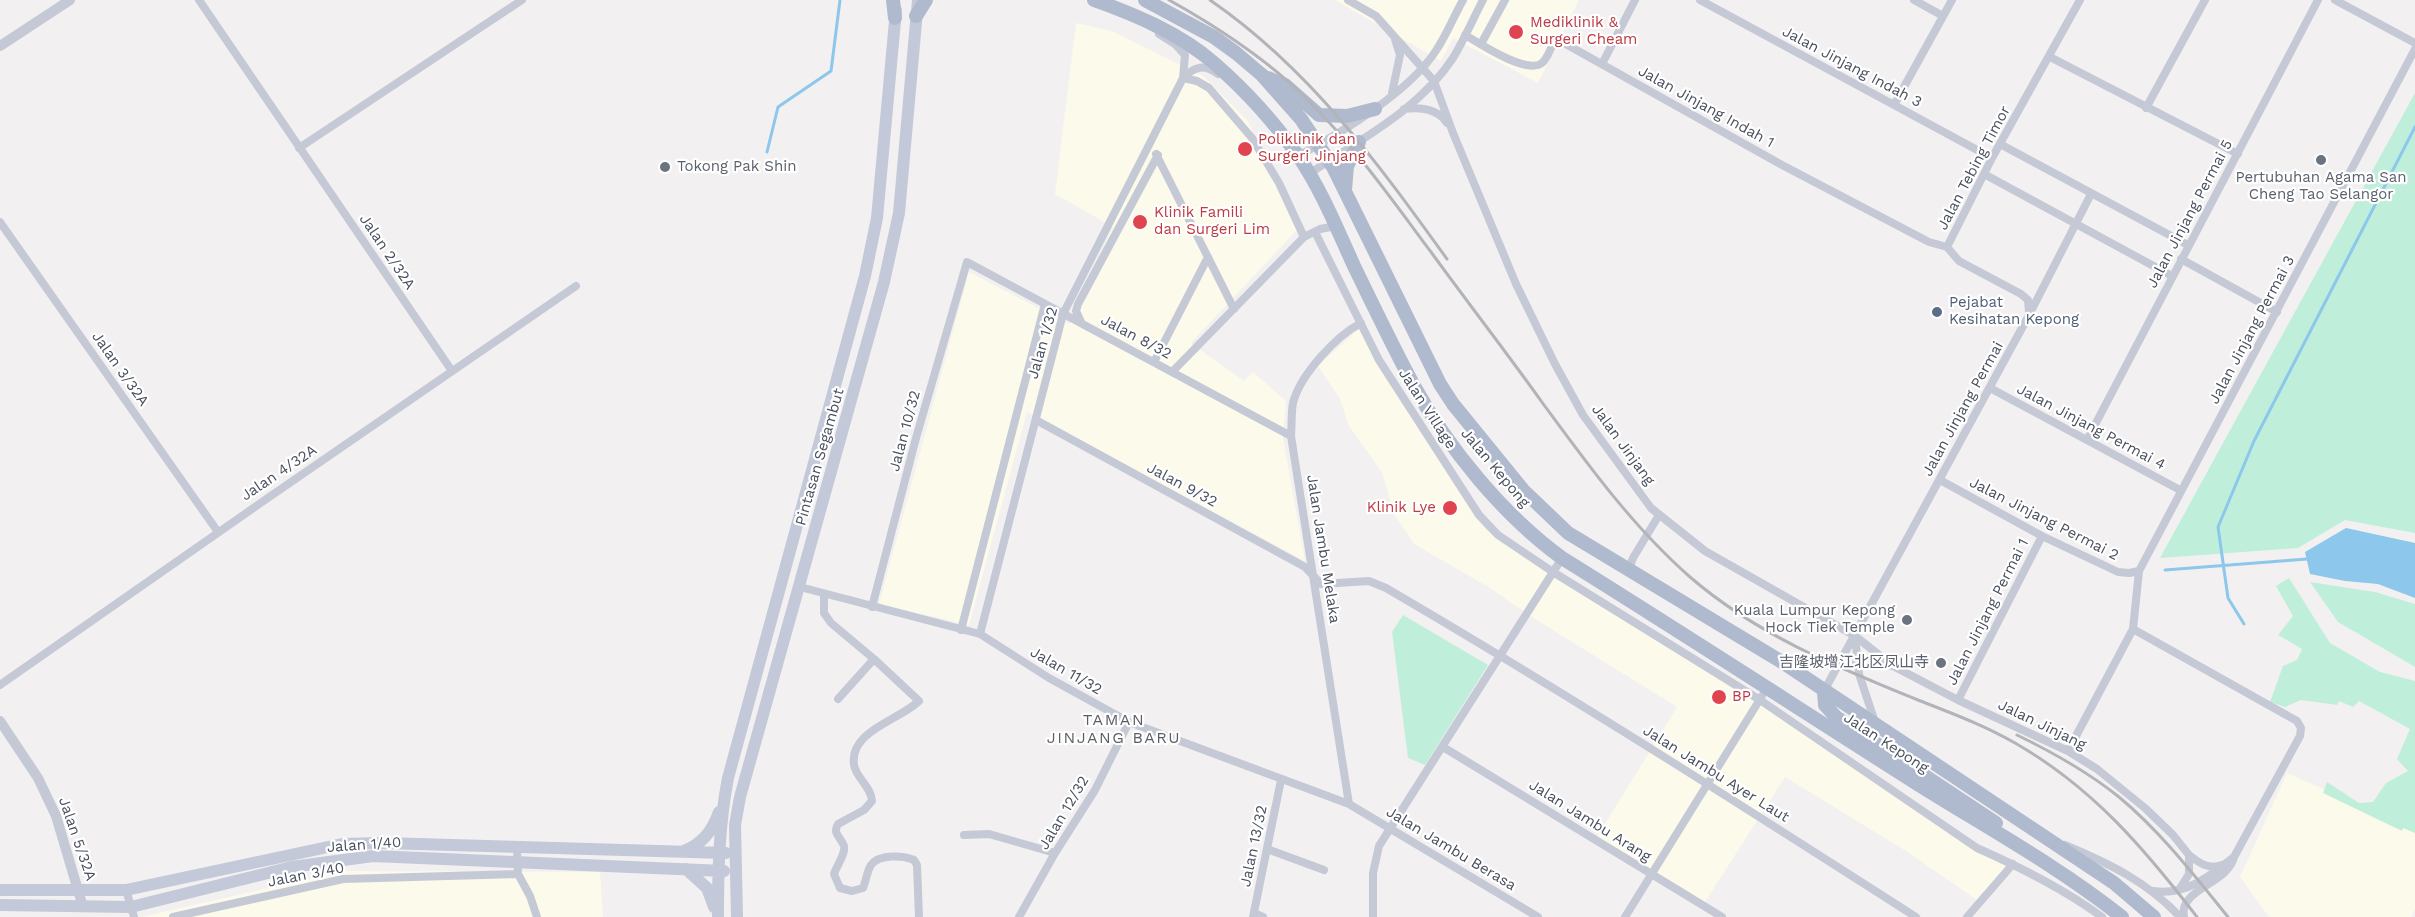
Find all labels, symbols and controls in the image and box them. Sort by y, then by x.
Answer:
place label: Mediklinik & Surgeri Cheam [1530,14,1637,49]
marker: Mediklinik & Surgeri Cheam [1507,23,1525,41]
street label: Jalan Jinjang Indah 3 [1779,23,1925,111]
street label: Jalan Jinjang Indah 1 [1635,62,1777,152]
street label: Jalan Tebing Timor [1934,103,2014,233]
place label: Poliklinik dan Surgeri Jinjang [1258,131,1366,166]
street label: Jalan Jinjang Permai 5 [2143,137,2237,291]
marker: Poliklinik dan Surgeri Jinjang [1236,140,1254,158]
marker: Pertubuhan Agama San Cheng Tao Selangor [2314,153,2328,167]
place label: Tokong Pak Shin [677,158,796,176]
marker: Tokong Pak Shin [658,160,672,174]
place label: Pertubuhan Agama San Cheng Tao Selangor [2235,169,2407,204]
place label: Klinik Famili dan Surgeri Lim [1154,204,1270,239]
street label: Jalan 2/32A [355,211,419,293]
marker: Klinik Famili dan Surgeri Lim [1131,213,1149,231]
street label: Jalan Jinjang Permai 3 [2205,253,2299,407]
place label: Pejabat Kesihatan Kepong [1949,294,2079,329]
street label: Jalan 1/32 [1024,305,1062,381]
marker: Pejabat Kesihatan Kepong [1930,305,1944,319]
street label: Jalan 8/32 [1098,311,1174,363]
street label: Jalan 3/32A [88,328,152,410]
street label: Jalan Jinjang Permai [1918,338,2008,480]
street label: Jalan Village [1394,365,1460,453]
street label: Jalan Jinjang Permai 4 [2014,380,2168,474]
street label: Pintasan Segambut [792,386,848,528]
street label: Jalan 10/32 [886,388,924,474]
street label: Jalan Jinjang [1588,401,1658,489]
street label: Jalan Kepong [1457,425,1533,511]
street label: Jalan 4/32A [238,441,320,505]
street label: Jalan 9/32 [1144,459,1220,511]
street label: Jalan Jambu Melaka [1302,473,1344,625]
street label: Jalan Jinjang Permai 2 [1966,473,2122,565]
place label: Klinik Lye [1367,499,1436,517]
marker: Klinik Lye [1441,499,1459,517]
street label: Jalan Jinjang Permai 1 [1943,536,2033,688]
place label: Kuala Lumpur Kepong Hock Tiek Temple [1734,602,1895,637]
marker: Kuala Lumpur Kepong Hock Tiek Temple [1900,613,1914,627]
street label: Jalan 11/32 [1027,643,1105,699]
place label: 吉隆坡增江北区凤山寺 [1779,654,1929,672]
marker: 吉隆坡增江北区凤山寺 [1934,656,1948,670]
marker: BP [1710,688,1728,706]
place label: BP [1732,688,1751,706]
street label: Jalan Jinjang [1995,696,2089,754]
street label: Jalan Kepong [1840,709,1932,777]
district label: TAMAN JINJANG BARU [1047,710,1181,748]
street label: Jalan Jambu Ayer Laut [1640,722,1792,826]
street label: Jalan 12/32 [1035,773,1093,853]
street label: Jalan Jambu Arang [1526,776,1654,866]
street label: Jalan 5/32A [54,795,100,883]
street label: Jalan Jambu Berasa [1383,803,1519,895]
street label: Jalan 13/32 [1237,804,1271,888]
street label: Jalan 1/40 [326,833,402,857]
street label: Jalan 3/40 [266,859,346,891]

